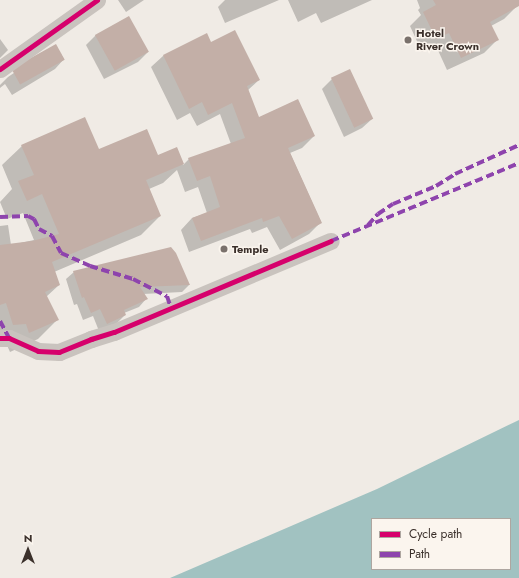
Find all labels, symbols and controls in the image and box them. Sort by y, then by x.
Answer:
place label: Hotel River Crown [416,27,479,53]
marker: Hotel River Crown [403,35,413,45]
place label: Temple [232,242,268,256]
marker: Temple [219,244,229,254]
legend [371,518,511,570]
text: Cycle path [409,525,462,543]
north arrow [8,530,48,570]
text: N [24,530,32,546]
text: Path [409,545,430,563]

